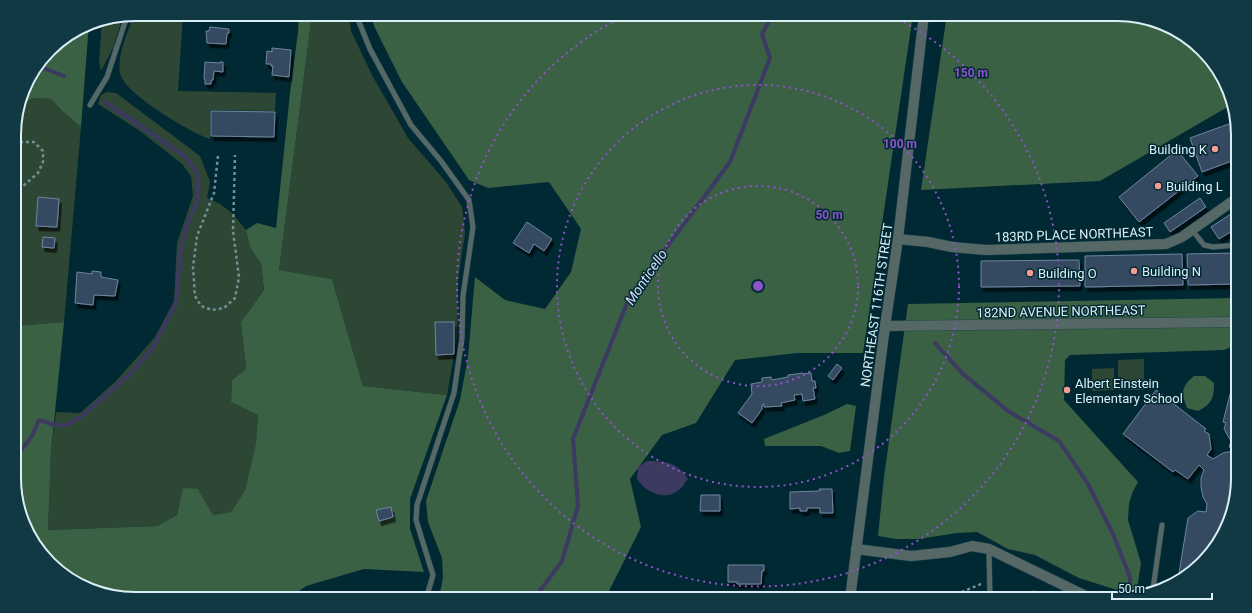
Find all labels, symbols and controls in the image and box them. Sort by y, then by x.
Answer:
text: 150 m [954,66,988,80]
text: 100 m [883,137,917,151]
place label: Building K [1149,142,1208,157]
marker: Building K [1210,144,1220,154]
place label: Building L [1166,179,1223,194]
marker: Building L [1153,181,1163,191]
text: 50 m [815,208,843,222]
street label: NORTHEAST 116TH STREET [858,222,895,388]
street label: 183RD PLACE NORTHEAST [995,224,1154,245]
water label: Monticello [622,246,671,308]
place label: Building N [1142,264,1201,279]
place label: Building O [1038,266,1097,281]
marker: Building N [1129,266,1139,276]
marker: Building O [1025,268,1035,278]
centre of rings [751,279,765,293]
street label: 182ND AVENUE NORTHEAST [976,303,1146,320]
place label: Albert Einstein Elementary School [1075,376,1183,406]
marker: Albert Einstein Elementary School [1062,385,1072,395]
scale bar [1112,575,1212,601]
text: 50 m [1118,582,1145,596]

